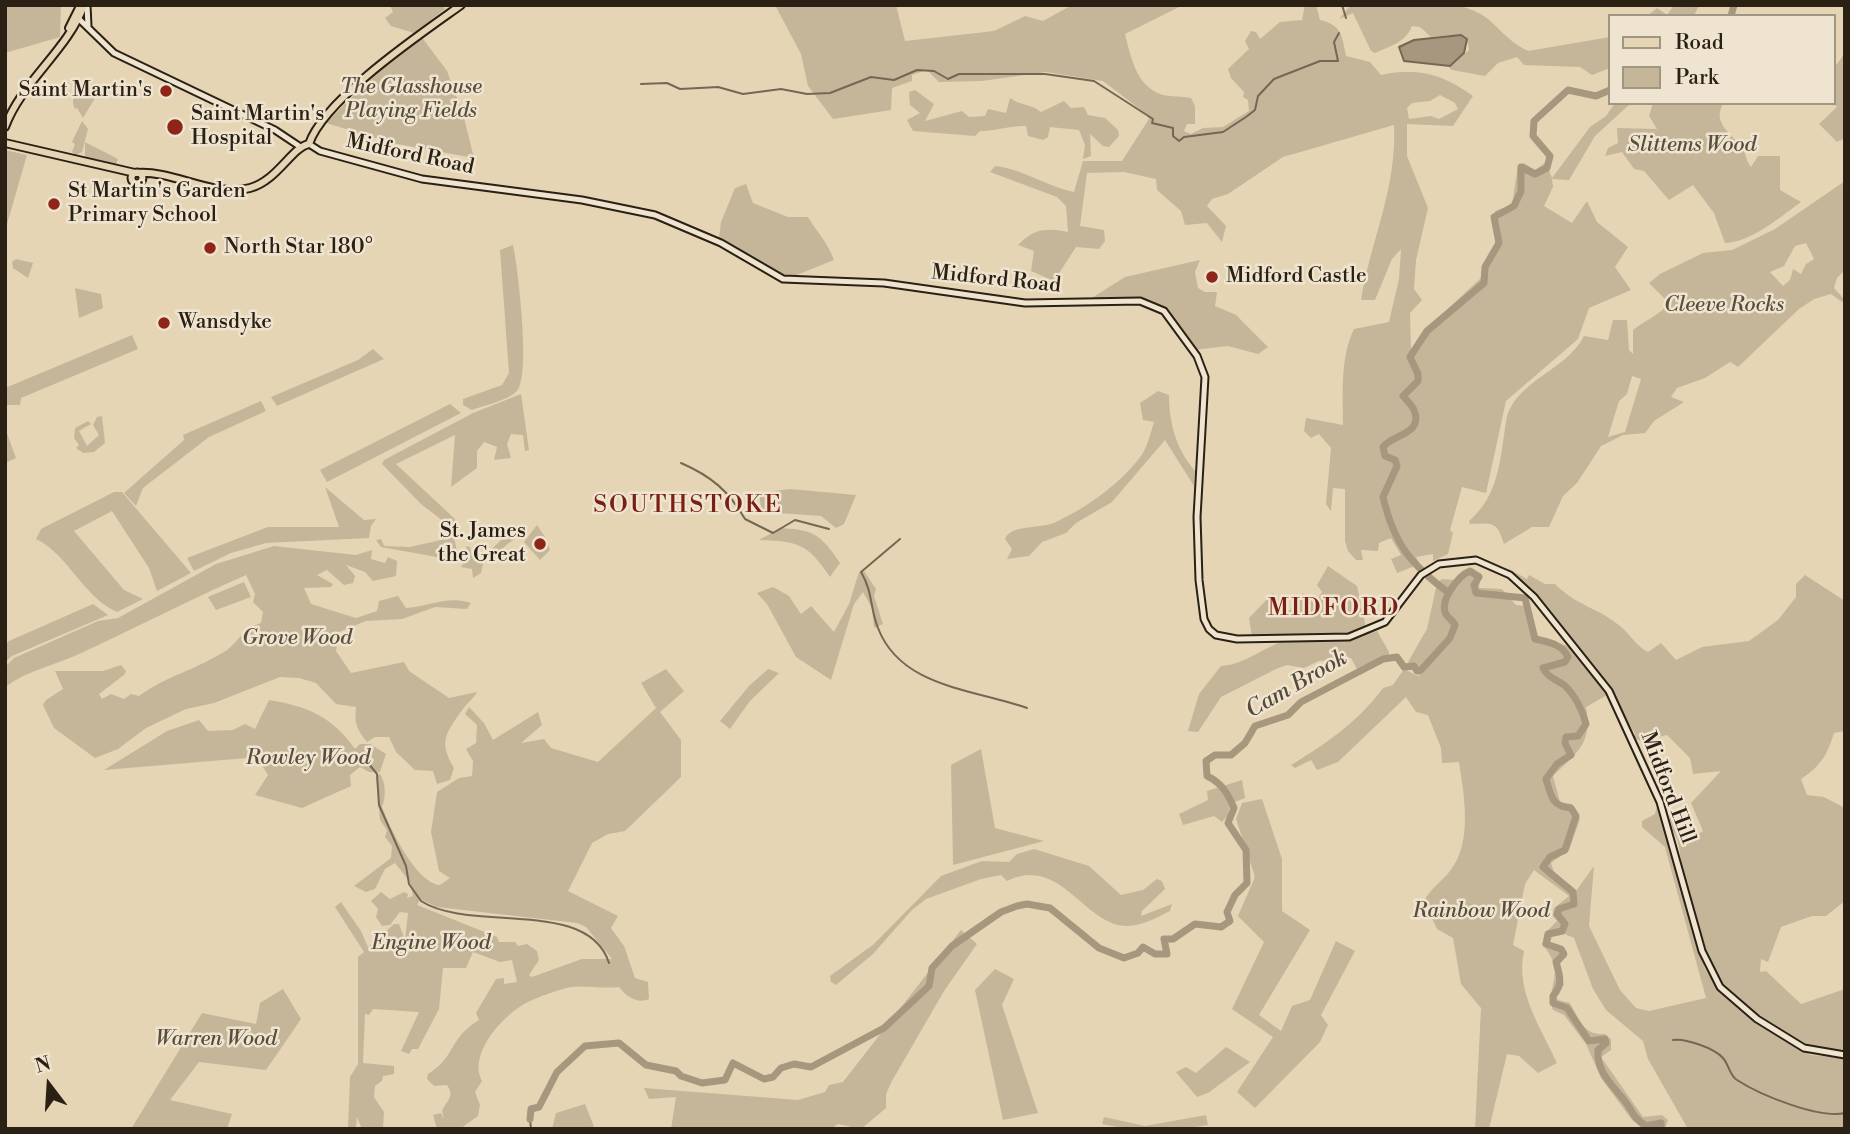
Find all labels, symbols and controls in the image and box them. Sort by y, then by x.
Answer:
legend [1608,14,1836,105]
text: Road [1675,30,1724,56]
text: Park [1675,65,1719,91]
park label: The Glasshouse Playing Fields [340,75,482,125]
place label: Saint Martin's [18,78,152,104]
marker: Saint Martin's [158,83,174,99]
place label: Saint Martin's Hospital [191,102,325,152]
marker: Saint Martin's Hospital [165,117,185,137]
street label: Midford Road [344,129,476,181]
park label: Slittems Wood [1628,133,1756,159]
place label: St Martin's Garden Primary School [68,179,246,229]
marker: St Martin's Garden Primary School [46,196,62,212]
place label: North Star 180° [224,235,372,261]
marker: North Star 180° [202,240,218,256]
street label: Midford Road [930,261,1062,299]
place label: Midford Castle [1226,264,1366,290]
marker: Midford Castle [1204,269,1220,285]
park label: Cleeve Rocks [1664,293,1784,319]
place label: Wansdyke [178,310,272,336]
marker: Wansdyke [156,315,172,331]
district label: SOUTHSTOKE [594,492,782,520]
place label: St. James the Great [438,519,526,569]
marker: St. James the Great [532,536,548,552]
district label: MIDFORD [1269,595,1399,623]
park label: Grove Wood [242,626,352,652]
water label: Cam Brook [1241,645,1353,725]
street label: Midford Hill [1634,729,1700,847]
park label: Rowley Wood [246,746,370,772]
park label: Rainbow Wood [1412,899,1550,925]
park label: Engine Wood [371,931,491,957]
park label: Warren Wood [155,1027,277,1053]
north arrow [14,1050,84,1120]
text: N [32,1051,54,1079]

